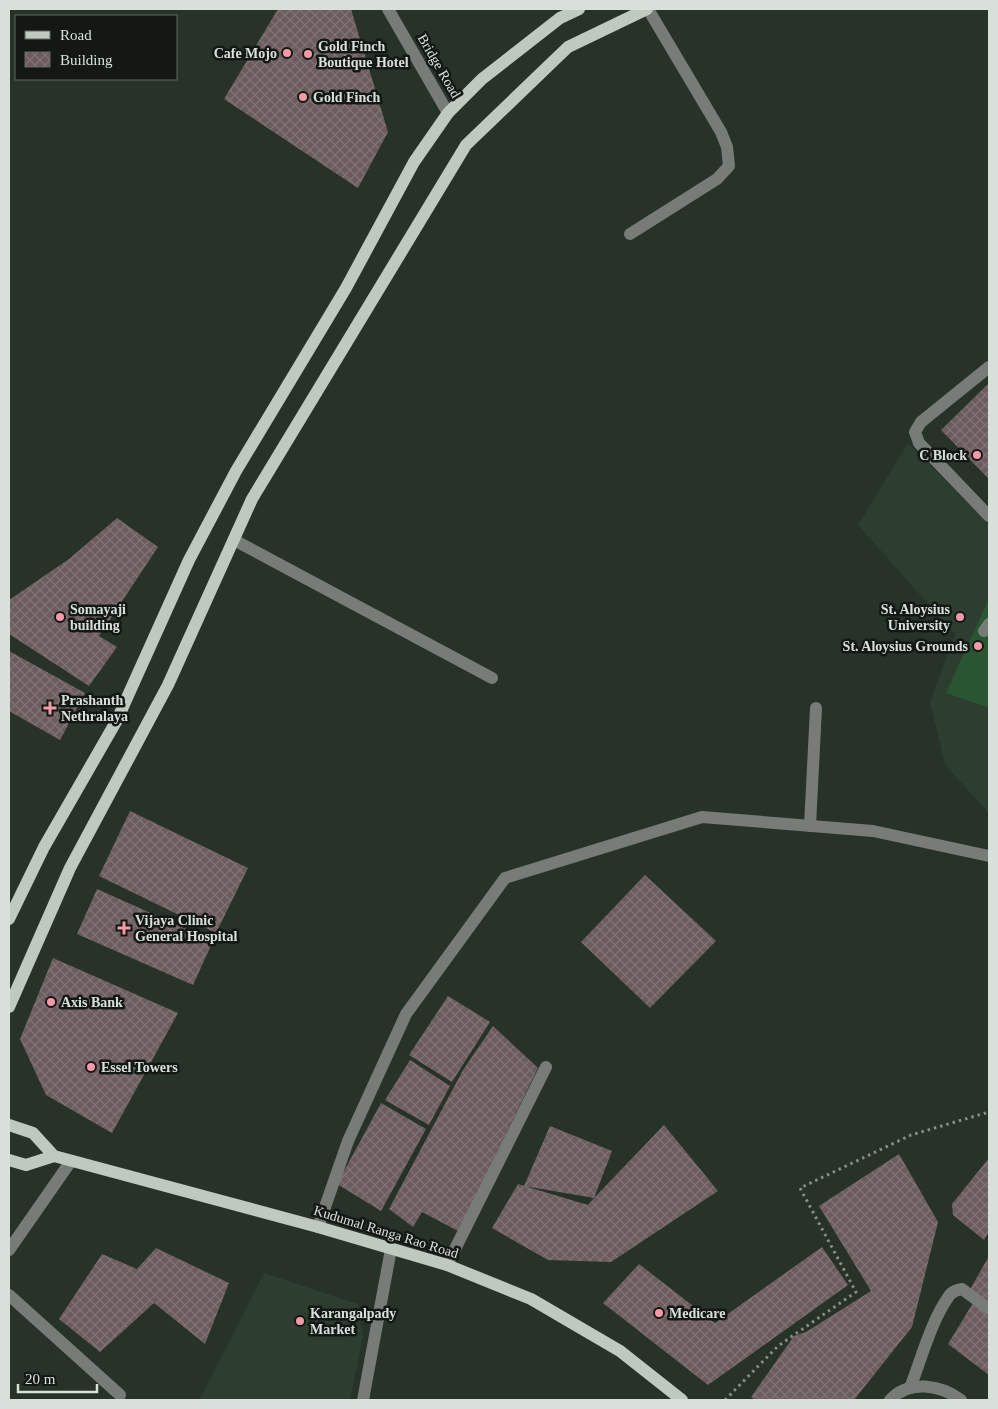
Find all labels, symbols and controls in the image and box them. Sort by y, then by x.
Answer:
legend [15,15,178,80]
text: Road [60,27,92,43]
street label: Bridge Road [415,31,463,101]
place label: Gold Finch Boutique Hotel [318,39,409,70]
place label: Cafe Mojo [214,46,277,61]
marker: Cafe Mojo [281,47,293,59]
marker: Gold Finch Boutique Hotel [302,48,314,60]
text: Building [60,52,113,68]
place label: Gold Finch [313,90,381,105]
marker: Gold Finch [297,91,309,103]
place label: C Block [919,448,967,463]
marker: C Block [971,449,983,461]
place label: Somayaji building [70,602,126,633]
place label: St. Aloysius University [881,602,951,633]
marker: Somayaji building [54,611,66,623]
marker: St. Aloysius University [954,611,966,623]
place label: St. Aloysius Grounds [843,639,969,654]
marker: St. Aloysius Grounds [972,640,984,652]
place label: Prashanth Nethralaya [61,693,128,724]
marker: Prashanth Nethralaya [43,701,57,715]
place label: Vijaya Clinic General Hospital [135,913,237,944]
marker: Vijaya Clinic General Hospital [117,921,131,935]
place label: Axis Bank [61,995,123,1010]
marker: Axis Bank [45,996,57,1008]
place label: Essel Towers [101,1060,178,1075]
marker: Essel Towers [85,1061,97,1073]
street label: Kudumal Ranga Rao Road [312,1203,460,1261]
place label: Karangalpady Market [310,1306,396,1337]
place label: Medicare [669,1306,726,1321]
marker: Medicare [653,1307,665,1319]
marker: Karangalpady Market [294,1315,306,1327]
scale bar [18,1362,96,1394]
text: 20 m [25,1371,56,1387]

